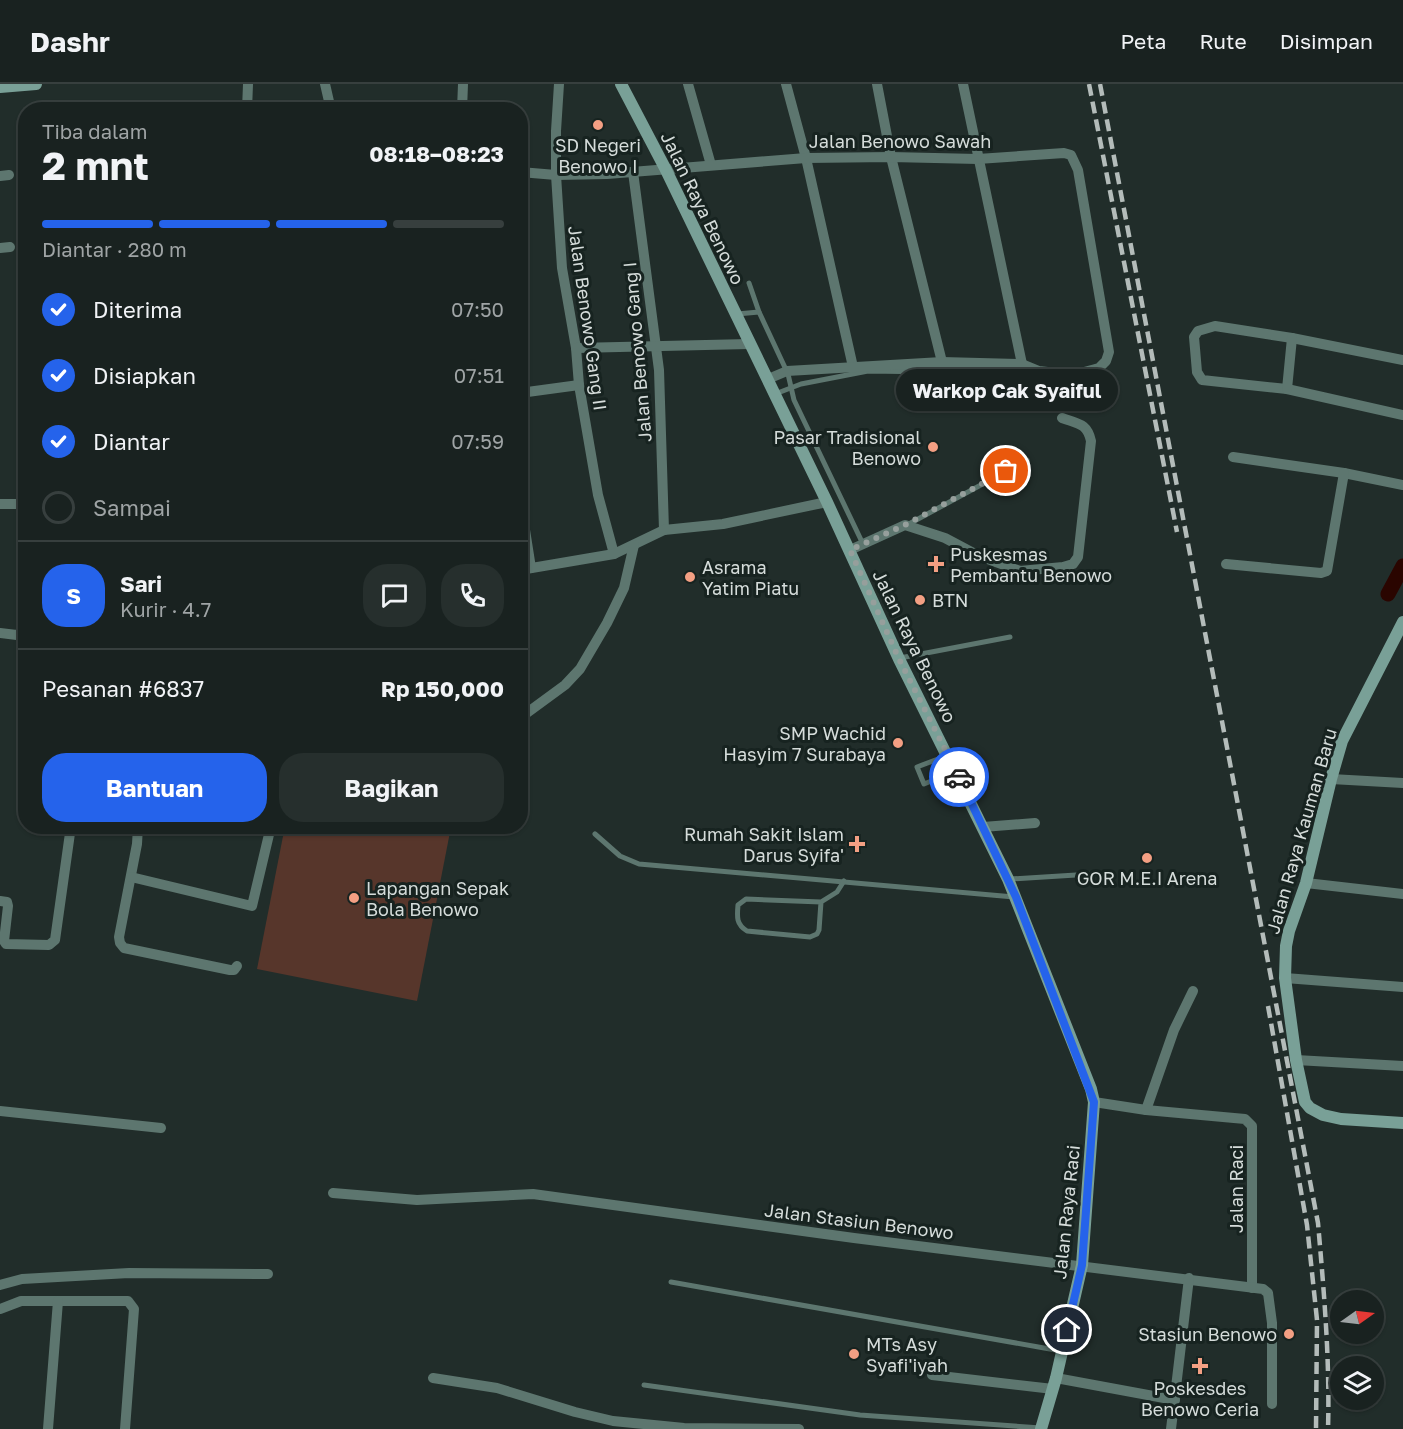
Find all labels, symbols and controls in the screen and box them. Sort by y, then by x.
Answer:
text: Dashr [30,25,110,58]
text: Peta [1120,28,1166,54]
text: Rute [1199,28,1247,54]
text: Disimpan [1280,28,1373,54]
marker: SD Negeri Benowo I [591,118,605,132]
text: Tiba dalam [42,119,147,143]
street label: Jalan Raya Benowo [656,128,750,288]
street label: Jalan Benowo Sawah [809,130,991,152]
place label: SD Negeri Benowo I [555,134,641,177]
text: 08:18–08:23 [369,140,504,167]
text: 2 mnt [42,142,149,189]
street label: Jalan Benowo Gang II [564,224,612,412]
text: Diantar · 280 m [42,237,187,261]
street label: Jalan Benowo Gang I [618,261,656,443]
icon: check [42,293,75,326]
text: Diterima [93,296,182,323]
text: 07:50 [451,297,504,321]
icon: check [42,359,75,392]
text: Disiapkan [93,362,196,389]
text: 07:51 [454,363,504,387]
callout: Warkop Cak Syaiful [895,369,1117,411]
text: Warkop Cak Syaiful [913,378,1101,402]
icon: check [42,425,75,458]
place label: Pasar Tradisional Benowo [773,426,921,469]
text: Diantar [93,428,170,455]
text: 07:59 [451,429,504,453]
marker: Pasar Tradisional Benowo [926,440,940,454]
pin [980,445,1031,496]
icon: bag [989,454,1022,487]
text: Sampai [93,494,171,521]
place label: Puskesmas Pembantu Benowo [950,543,1112,586]
marker: Puskesmas Pembantu Benowo [927,555,945,573]
place label: Asrama Yatim Piatu [702,556,799,599]
button: chat [363,564,426,627]
button: phone [441,564,504,627]
street label: Jalan Raya Benowo [868,566,962,726]
text: Sari [120,570,162,597]
marker: Asrama Yatim Piatu [683,570,697,584]
text: S [66,582,81,609]
place label: BTN [932,589,969,611]
marker: BTN [913,593,927,607]
text: Kurir · 4.7 [120,597,211,621]
text: Pesanan #6837 [42,675,204,702]
text: Rp 150,000 [381,675,504,702]
place label: SMP Wachid Hasyim 7 Surabaya [723,722,886,765]
street label: Jalan Raya Kauman Baru [1261,726,1341,936]
marker: SMP Wachid Hasyim 7 Surabaya [891,736,905,750]
courier [929,747,989,807]
button: Bantuan [42,753,267,822]
button: Bagikan [279,753,504,822]
icon: car [943,761,976,794]
place label: Rumah Sakit Islam Darus Syifa' [684,823,844,866]
marker: Rumah Sakit Islam Darus Syifa' [848,835,866,853]
marker: GOR M.E.I Arena [1140,851,1154,865]
place label: GOR M.E.I Arena [1077,867,1217,889]
place label: Lapangan Sepak Bola Benowo [366,877,509,920]
marker: Lapangan Sepak Bola Benowo [347,891,361,905]
street label: Jalan Raya Raci [1048,1144,1084,1280]
street label: Jalan Raci [1225,1145,1247,1233]
street label: Jalan Stasiun Benowo [763,1198,955,1244]
north arrow [1330,1290,1384,1344]
map controls [1330,1290,1384,1410]
pin [1041,1304,1092,1355]
icon: home [1050,1313,1083,1346]
place label: Stasiun Benowo [1138,1323,1277,1345]
marker: Stasiun Benowo [1282,1327,1296,1341]
place label: MTs Asy Syafi'iyah [866,1333,948,1376]
marker: MTs Asy Syafi'iyah [847,1347,861,1361]
button: layers [1330,1356,1384,1410]
marker: Poskesdes Benowo Ceria [1191,1357,1209,1375]
place label: Poskesdes Benowo Ceria [1141,1377,1259,1420]

